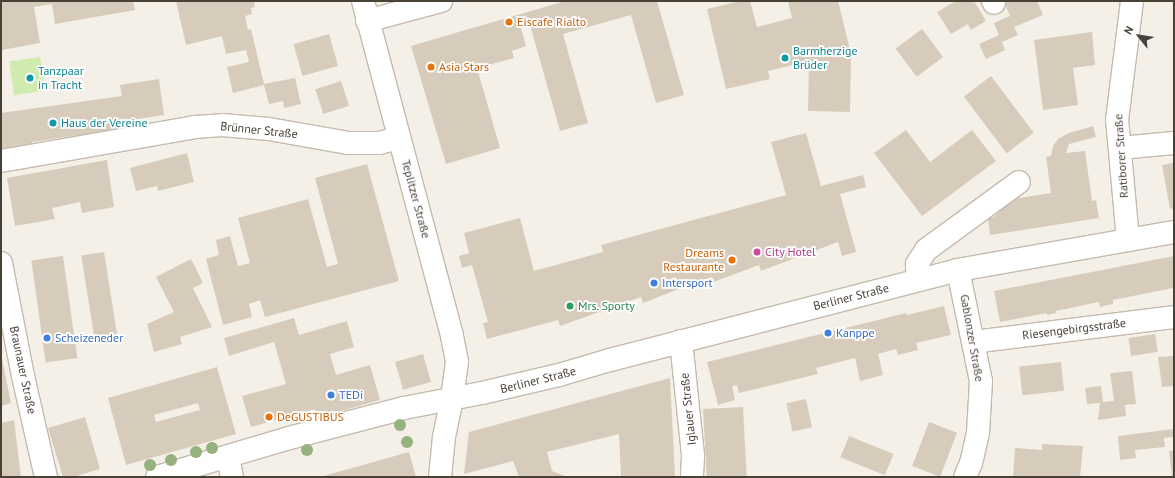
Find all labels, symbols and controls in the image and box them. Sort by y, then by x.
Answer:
place label: Eiscafe Rialto [517,15,586,29]
north arrow [1119,16,1159,56]
marker: Eiscafe Rialto [504,17,514,27]
text: N [1121,23,1136,37]
place label: Barmherzige Brüder [793,44,858,72]
marker: Barmherzige Brüder [780,53,790,63]
place label: Asia Stars [439,60,489,74]
marker: Asia Stars [426,62,436,72]
place label: Tanzpaar in Tracht [38,64,84,92]
marker: Tanzpaar in Tracht [25,73,35,83]
street label: Ratiborer Straße [1111,113,1131,199]
place label: Haus der Vereine [61,116,148,130]
marker: Haus der Vereine [48,118,58,128]
street label: Brünner Straße [220,119,298,141]
street label: Teplitzer Straße [399,158,433,240]
place label: City Hotel [765,245,816,259]
place label: Dreams Restaurante [663,246,724,274]
marker: City Hotel [752,247,762,257]
marker: Dreams Restaurante [727,255,737,265]
place label: Intersport [662,276,713,290]
marker: Intersport [649,278,659,288]
street label: Berliner Straße [812,281,890,313]
street label: Gablonzer Straße [957,293,987,383]
place label: Mrs. Sporty [578,299,636,313]
marker: Mrs. Sporty [565,301,575,311]
street label: Riesengebirgsstraße [1021,315,1127,343]
street label: Braunauer Straße [7,325,39,415]
place label: Kanppe [836,326,875,340]
marker: Kanppe [823,328,833,338]
place label: Scheizeneder [55,331,123,345]
marker: Scheizeneder [42,333,52,343]
street label: Berliner Straße [499,364,577,396]
street label: Iglauer Straße [677,372,699,446]
place label: TEDi [339,388,363,402]
marker: TEDi [326,390,336,400]
place label: DeGUSTIBUS [277,410,344,424]
marker: DeGUSTIBUS [264,412,274,422]

